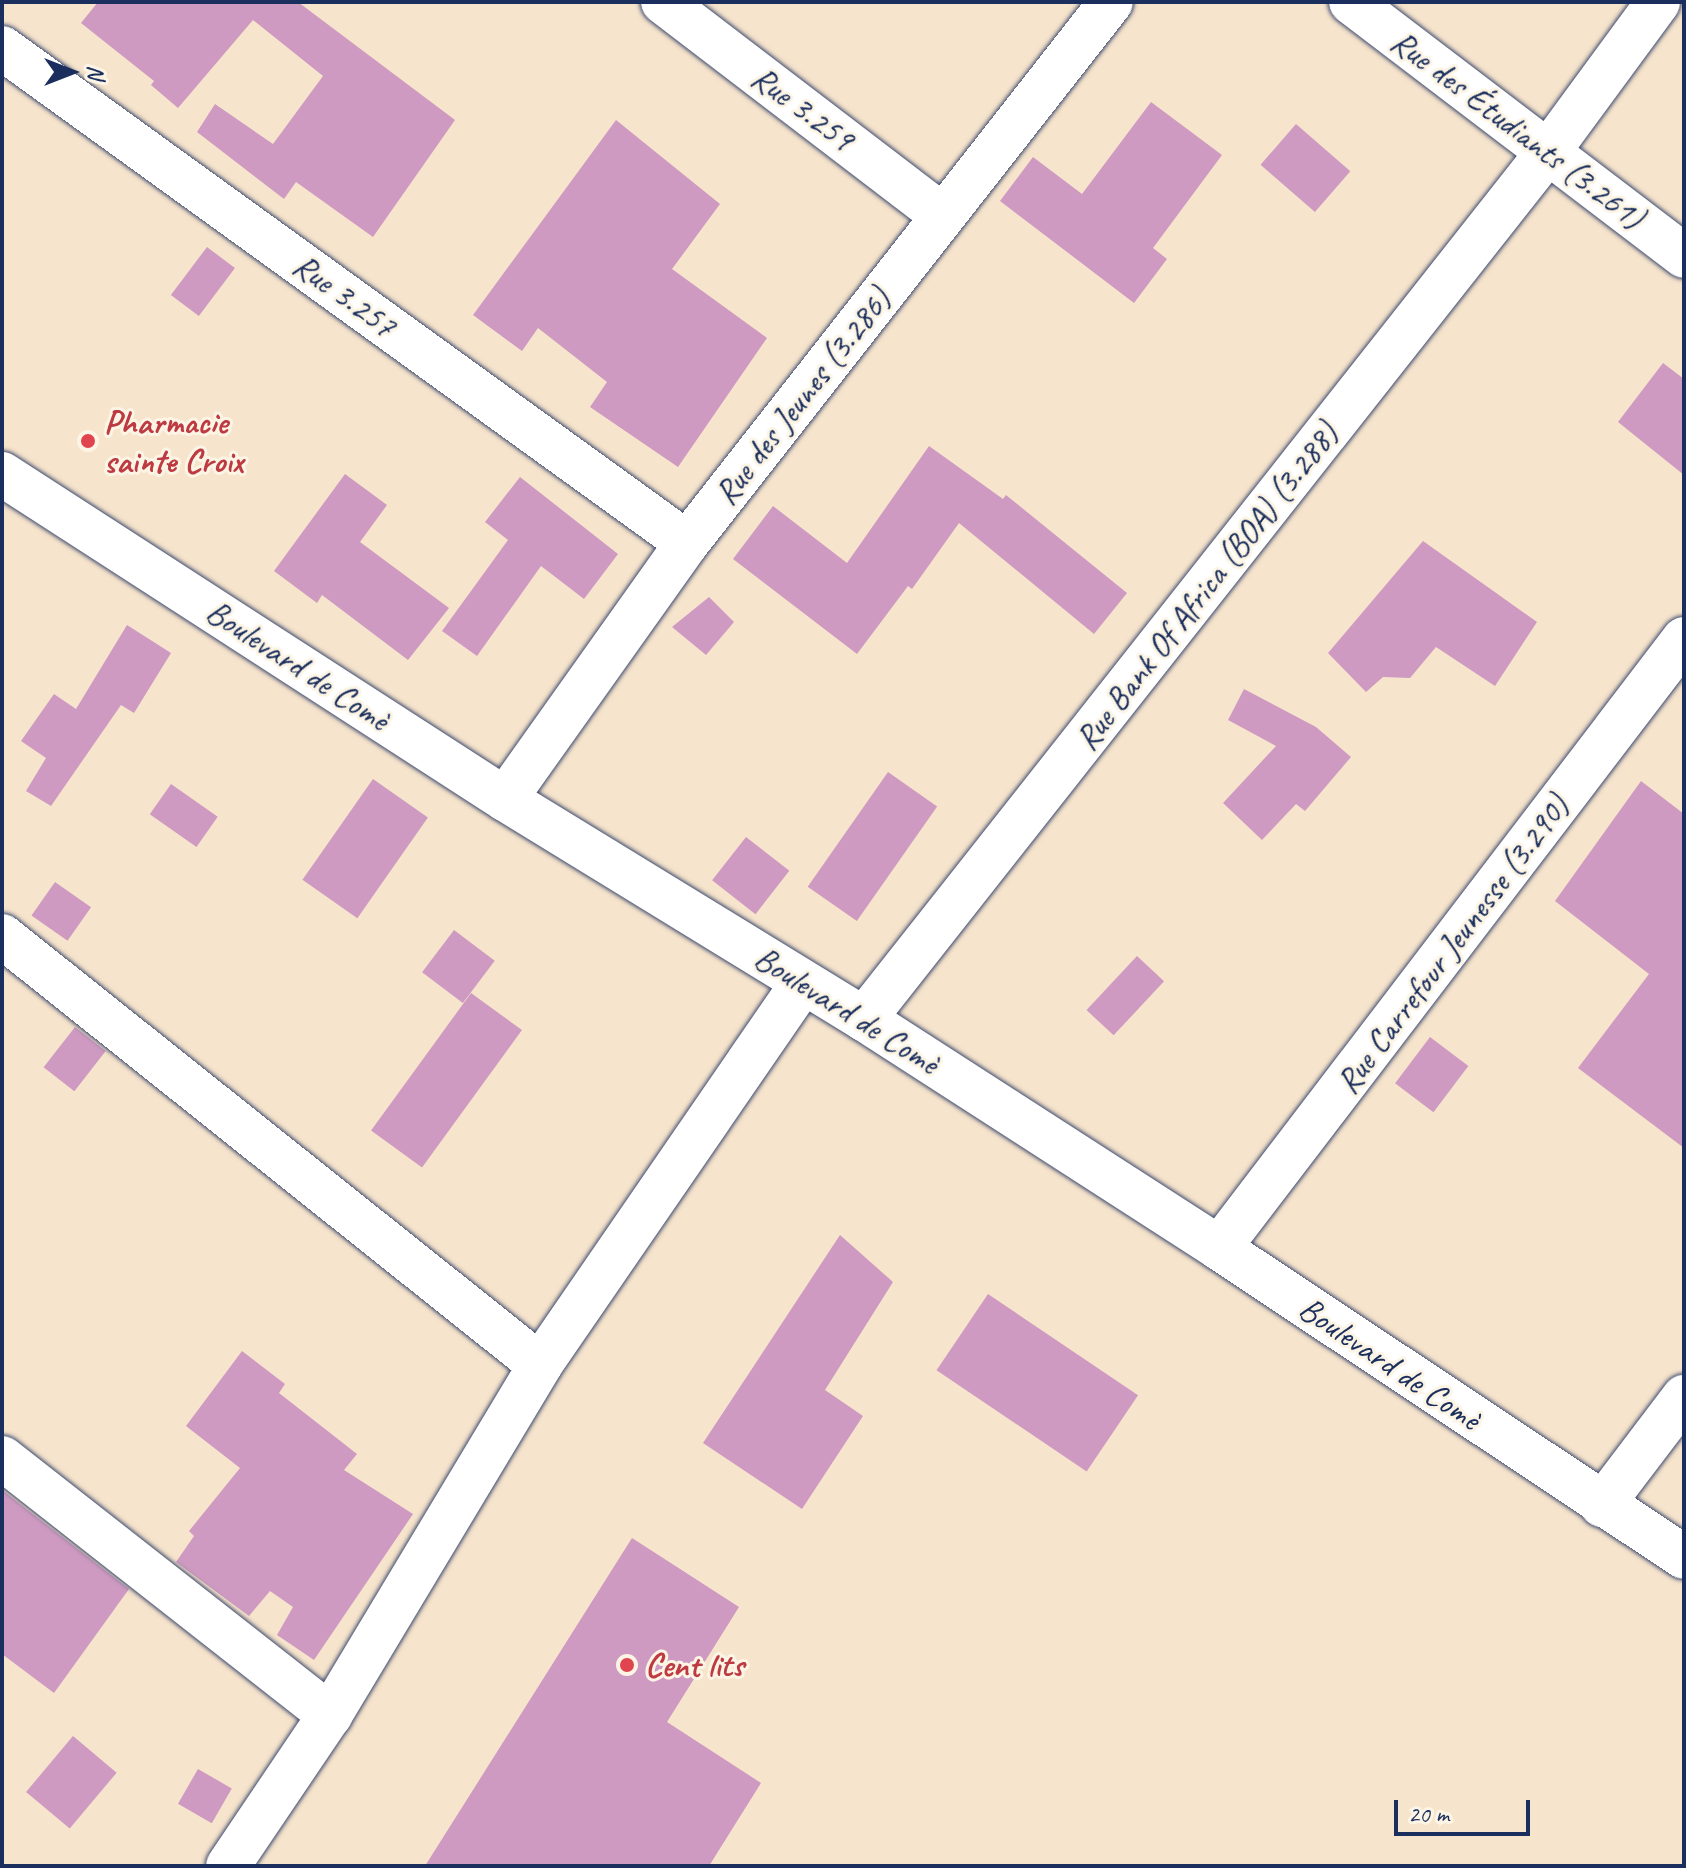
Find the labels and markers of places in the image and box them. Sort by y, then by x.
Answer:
place label: Pharmacie sainte Croix [104,401,243,480]
marker: Pharmacie sainte Croix [79,432,97,450]
place label: Cent lits [645,1645,744,1685]
marker: Cent lits [616,1654,638,1676]

